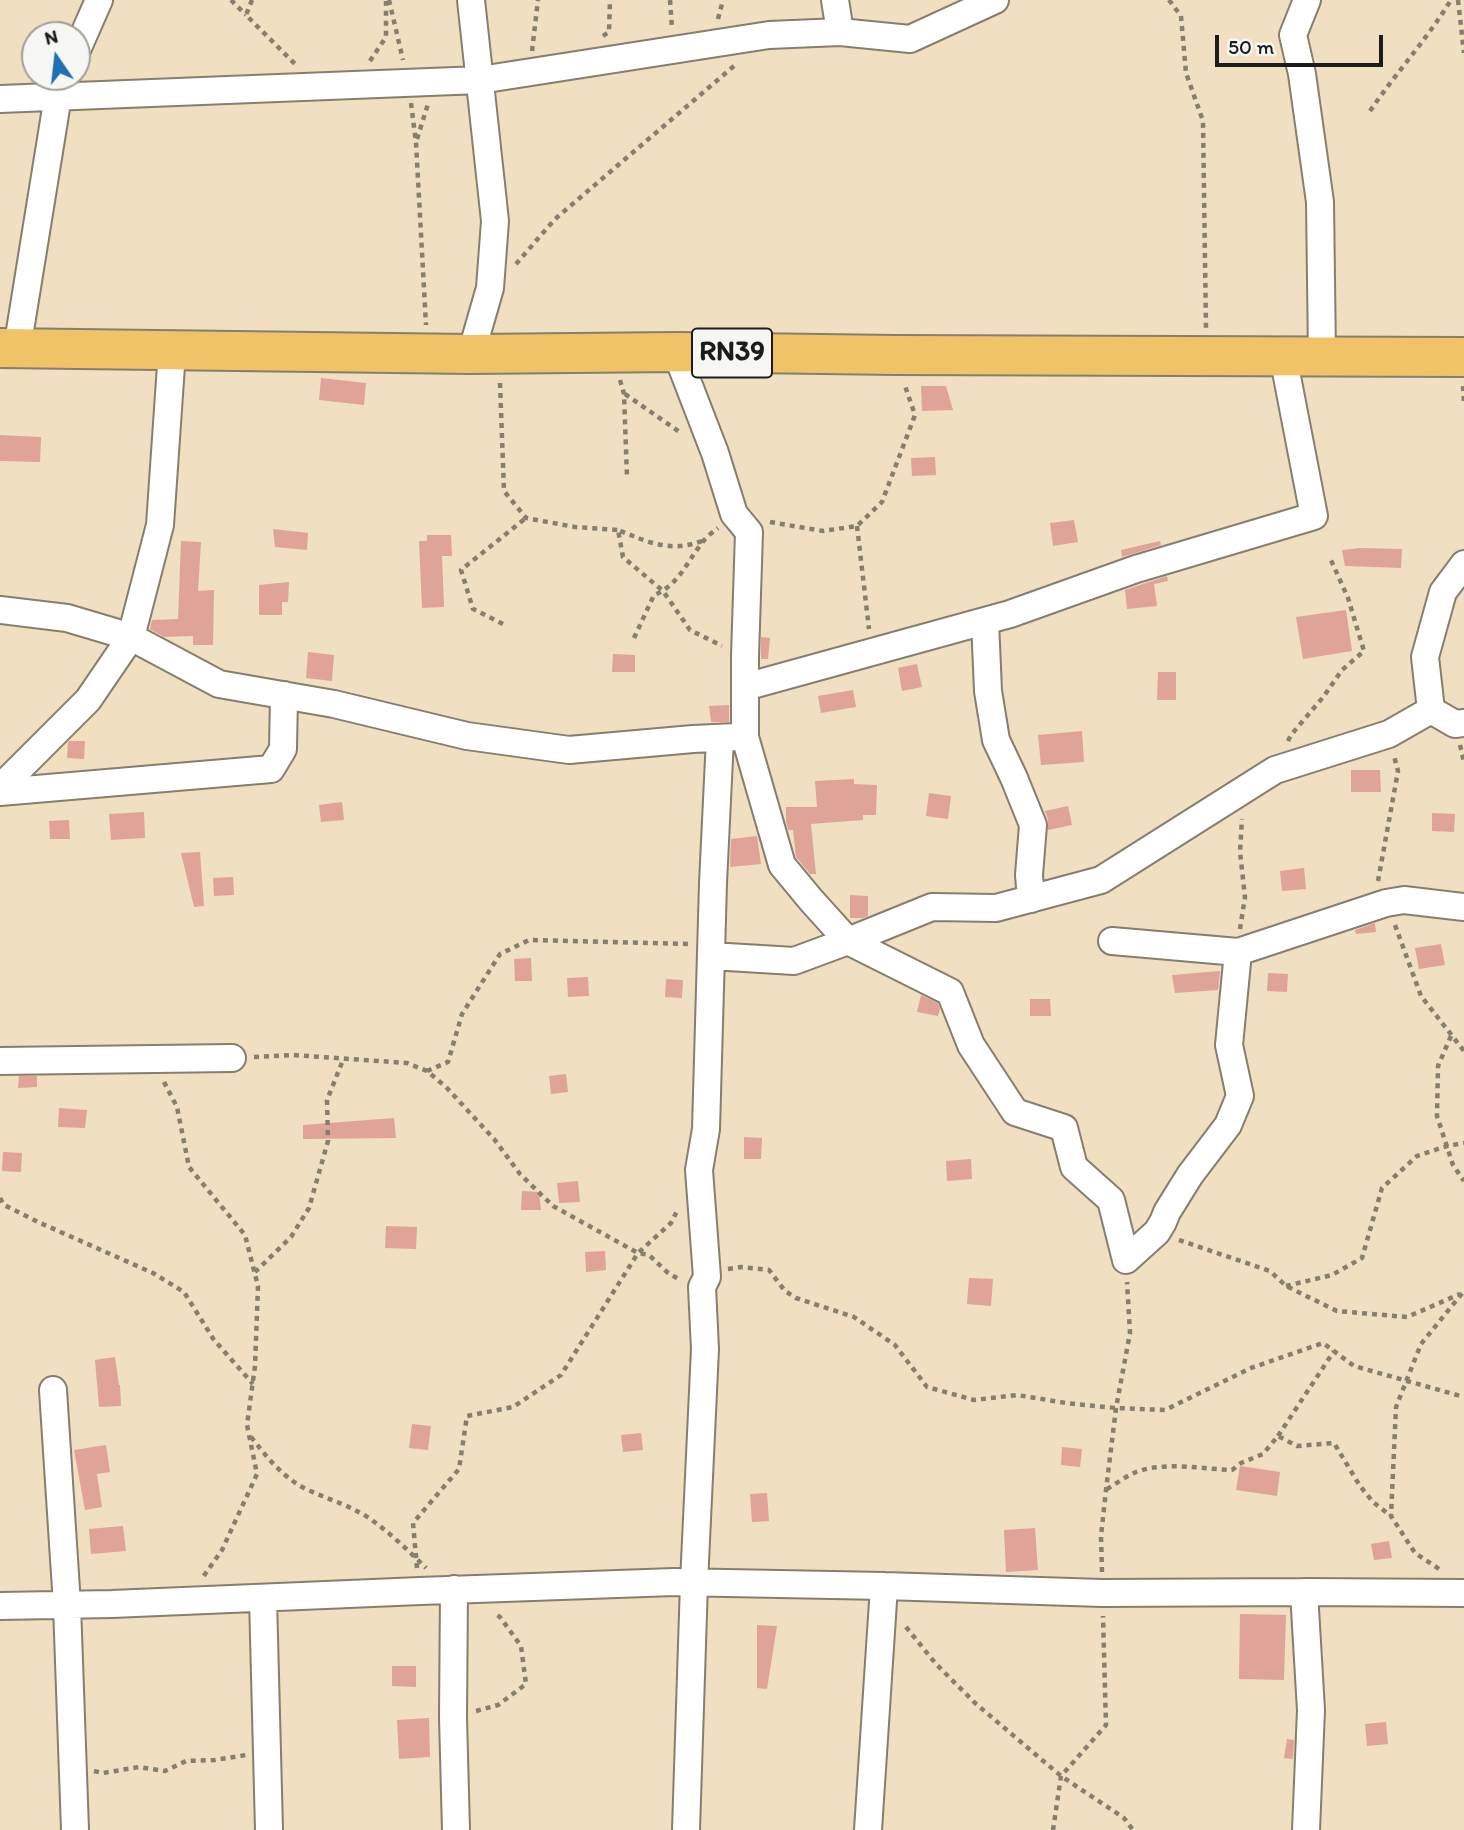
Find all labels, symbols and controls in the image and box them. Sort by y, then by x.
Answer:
north arrow [21,21,91,91]
scale bar [1219,21,1387,65]
text: N [42,24,60,50]
text: 50 m [1228,34,1274,59]
road number: RN39 [692,328,772,378]

